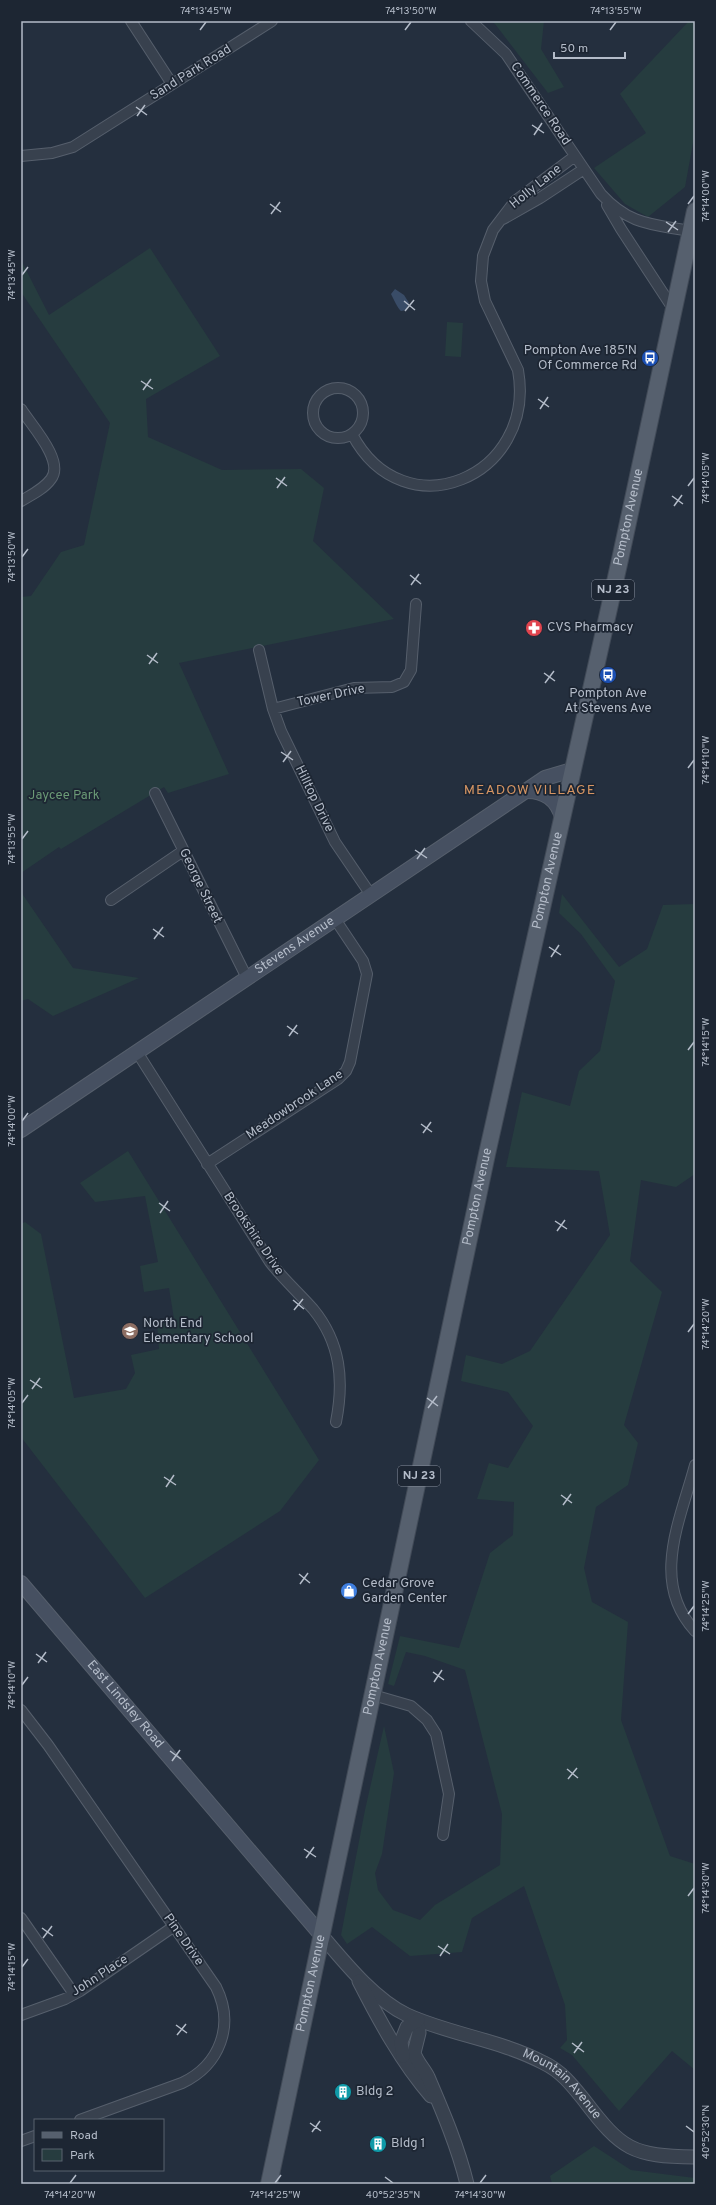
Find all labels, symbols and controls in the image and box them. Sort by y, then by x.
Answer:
text: 74°13'45"W [180,5,232,18]
text: 74°13'50"W [385,5,437,18]
text: 74°13'55"W [590,5,642,18]
scale bar [554,34,625,60]
text: 50 m [560,41,588,57]
street label: Sand Park Road [147,42,235,104]
street label: Commerce Road [506,59,574,149]
street label: Holly Lane [507,161,565,213]
text: 74°14'00"W [700,170,713,222]
text: 74°13'45"W [6,249,19,301]
place label: Pompton Ave 185'N Of Commerce Rd [524,343,637,374]
bus stop icon: Pompton Ave 185'N Of Commerce Rd [640,348,660,368]
text: 74°14'05"W [700,452,713,504]
street label: Pompton Avenue [611,467,647,568]
text: 74°13'50"W [6,531,19,583]
road number: NJ 23 [592,580,634,600]
pharmacy icon: CVS Pharmacy [524,618,544,638]
place label: CVS Pharmacy [547,620,634,636]
bus stop icon: Pompton Ave At Stevens Ave [598,665,618,685]
street label: Tower Drive [296,681,366,711]
place label: Pompton Ave At Stevens Ave [564,686,652,717]
text: 74°14'10"W [700,736,713,784]
street label: Hilltop Drive [291,763,337,835]
district label: MEADOW VILLAGE [464,782,596,799]
park label: Jaycee Park [28,788,100,804]
text: 74°13'55"W [6,813,19,865]
street label: Pompton Avenue [530,830,567,931]
street label: George Street [175,846,225,926]
street label: Stevens Avenue [252,914,338,978]
text: 74°14'15"W [700,1018,713,1066]
street label: Meadowbrook Lane [243,1067,347,1143]
text: 74°14'00"W [6,1095,19,1147]
street label: Pompton Avenue [460,1147,496,1247]
street label: Brookshire Drive [219,1189,287,1279]
text: 74°14'20"W [700,1298,713,1350]
place label: North End Elementary School [143,1316,253,1347]
school or university icon: North End Elementary School [120,1321,140,1341]
text: 74°14'05"W [6,1377,19,1429]
road number: NJ 23 [398,1466,440,1486]
place label: Cedar Grove Garden Center [362,1576,447,1607]
text: 74°14'25"W [700,1580,713,1632]
shop icon: Cedar Grove Garden Center [339,1581,359,1601]
street label: Pompton Avenue [360,1616,397,1717]
street label: East Lindsley Road [83,1658,167,1752]
text: 74°14'10"W [6,1661,19,1709]
text: 74°14'30"W [700,1862,713,1914]
street label: Pine Drive [159,1911,207,1969]
street label: Pompton Avenue [293,1933,330,2034]
text: 74°14'15"W [6,1943,19,1991]
street label: John Place [69,1952,131,2000]
street label: Mountain Avenue [520,2046,604,2123]
building icon: Bldg 2 [333,2082,353,2102]
place label: Bldg 2 [356,2084,394,2100]
text: 40°52'30"N [700,2105,713,2159]
legend [34,2119,164,2171]
text: Road [70,2128,98,2144]
building icon: Bldg 1 [368,2134,388,2154]
place label: Bldg 1 [391,2136,425,2152]
text: Park [70,2148,95,2164]
text: 74°14'20"W [44,2189,96,2202]
text: 74°14'25"W [249,2189,301,2202]
text: 40°52'35"N [366,2189,420,2202]
text: 74°14'30"W [454,2189,506,2202]

